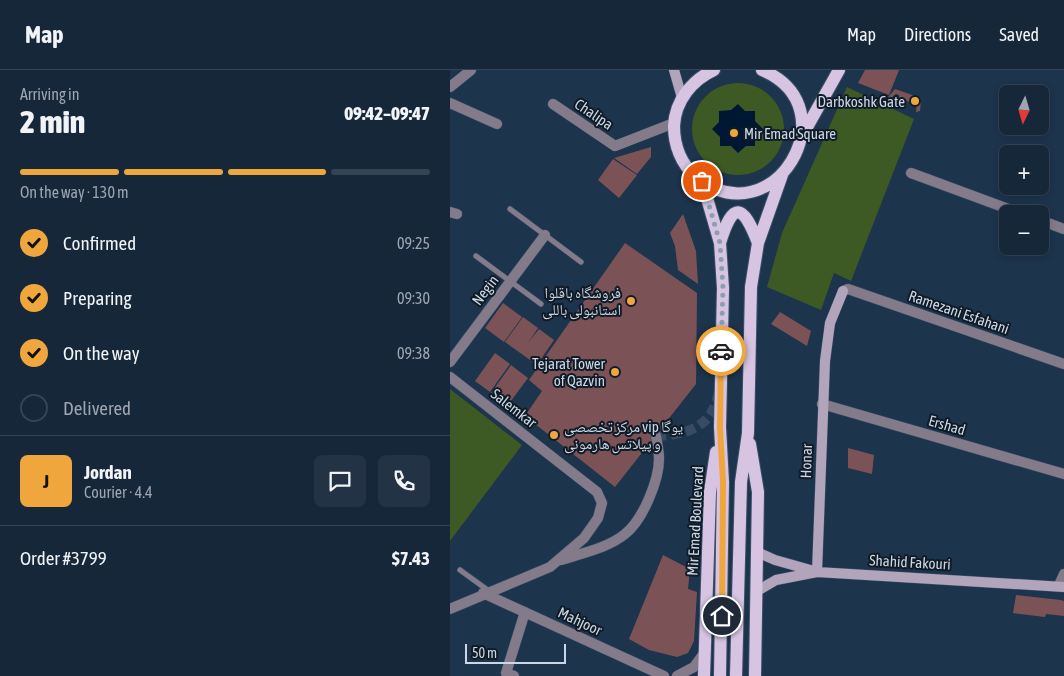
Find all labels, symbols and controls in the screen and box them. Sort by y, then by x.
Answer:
text: Map [25,21,64,48]
text: Map [847,24,876,45]
text: Directions [904,24,971,45]
text: Saved [999,24,1039,45]
text: Arriving in [20,85,80,103]
north arrow [999,85,1049,135]
map controls [999,85,1049,255]
place label: Darbkoshk Gate [818,93,905,110]
street label: Chalipa [572,95,616,133]
marker: Darbkoshk Gate [909,95,921,107]
text: 09:42–09:47 [344,102,430,124]
text: 2 min [20,103,85,140]
place label: Mir Emad Square [744,125,836,142]
marker: Mir Emad Square [728,127,740,139]
button: + [999,145,1049,195]
pin [681,160,723,202]
icon: bag [688,167,716,195]
text: On the way · 130 m [20,183,129,201]
button: − [999,205,1049,255]
icon: check [20,229,48,257]
text: Confirmed [63,232,136,254]
text: 09:25 [397,234,430,252]
street label: Negin [468,272,502,308]
icon: check [20,284,48,312]
place label: فروشگاه باقلوا استانبولی باللی [542,284,621,320]
text: Preparing [63,287,132,309]
street label: Ramezani Esfahani [907,287,1011,337]
text: 09:30 [397,289,430,307]
marker: فروشگاه باقلوا استانبولی باللی [625,295,637,307]
courier [696,326,746,376]
icon: car [707,337,735,365]
icon: check [20,339,48,367]
text: On the way [63,342,140,364]
text: 09:38 [397,344,430,362]
place label: Tejarat Tower of Qazvin [532,355,606,389]
marker: Tejarat Tower of Qazvin [609,366,621,378]
street label: Salemkar [488,385,540,431]
text: Delivered [63,397,131,419]
street label: Ershad [927,412,967,438]
place label: مرکز تخصصی vip یوگا و پیلاتس هارمونی [564,418,683,454]
marker: مرکز تخصصی vip یوگا و پیلاتس هارمونی [548,429,560,441]
street label: Honar [797,443,815,479]
button: chat [314,455,366,507]
button: phone [378,455,430,507]
text: Jordan [84,461,132,483]
street label: Mir Emad Boulevard [684,466,706,576]
text: J [43,470,49,492]
text: Courier · 4.4 [84,483,153,501]
text: Order #3799 [20,547,107,569]
text: $7.43 [392,547,430,569]
street label: Shahid Fakouri [869,551,951,573]
pin [701,595,743,637]
icon: home [708,602,736,630]
street label: Mahjoor [555,604,605,639]
scale bar [465,641,566,664]
text: 50 m [472,645,497,661]

